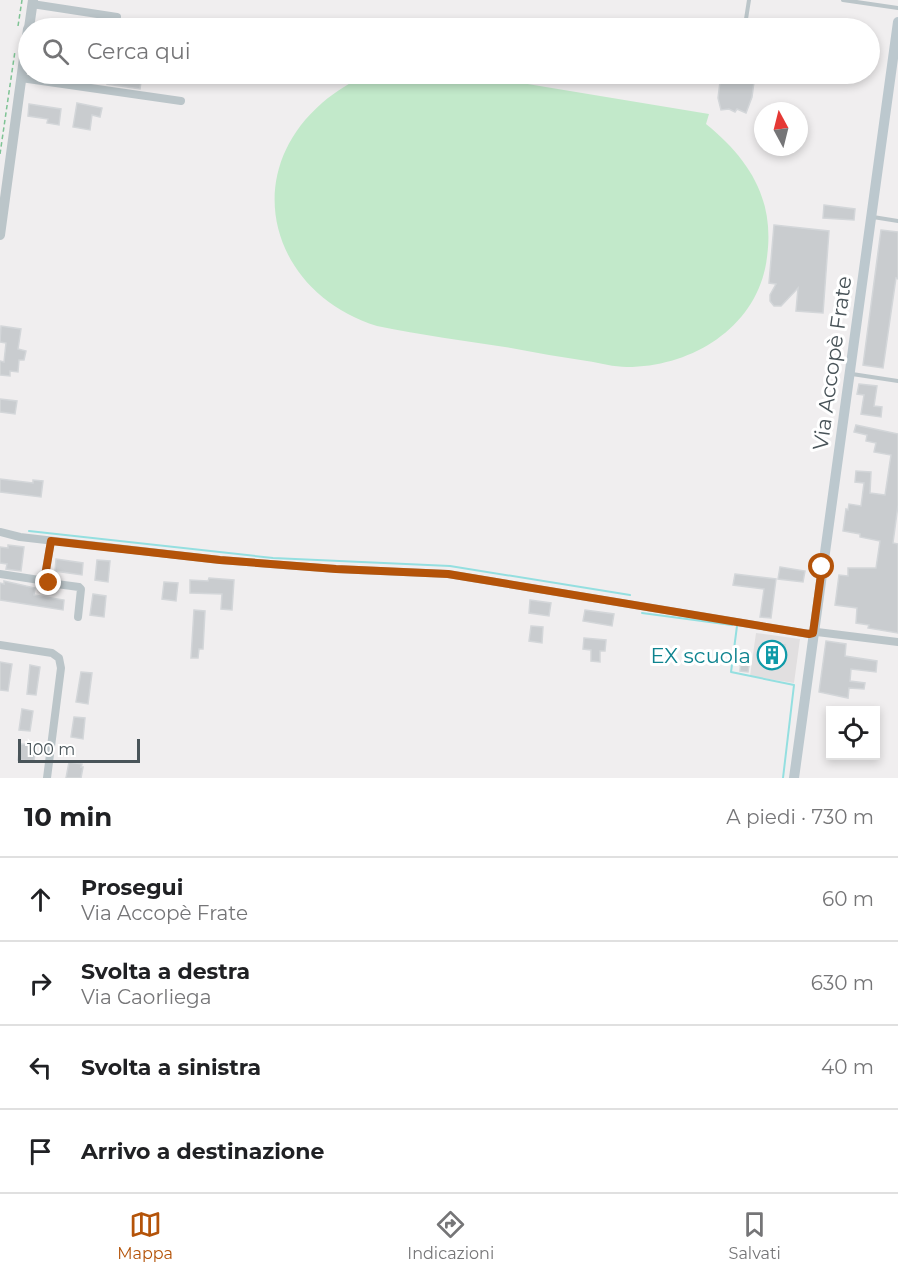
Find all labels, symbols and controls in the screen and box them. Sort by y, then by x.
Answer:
search box [18,18,880,84]
icon: search [39,35,72,68]
text: Cerca qui [87,38,191,65]
north arrow [754,102,808,156]
street label: Via Accopè Frate [807,274,857,452]
route start [808,553,834,579]
route end [35,569,61,595]
building icon: EX scuola [756,639,788,671]
place label: EX scuola [650,643,751,668]
map controls [826,706,880,760]
button: locate [826,706,880,760]
scale bar [18,736,140,764]
text: 100 m [27,740,75,759]
text: 10 min [24,801,112,833]
text: A piedi · 730 m [726,805,874,829]
text: Prosegui [81,874,183,901]
icon: ahead [24,883,57,916]
text: 60 m [822,887,874,911]
text: Via Accopè Frate [81,901,248,925]
text: Svolta a destra [81,958,250,985]
icon: right [24,967,57,1000]
text: 630 m [811,971,874,995]
text: Via Caorliega [81,985,212,1009]
icon: left [24,1051,57,1084]
text: Svolta a sinistra [81,1054,261,1081]
text: 40 m [821,1055,874,1079]
icon: arrive [24,1135,57,1168]
text: Arrivo a destinazione [81,1138,324,1165]
tab: Mappa [117,1208,173,1263]
tab: Indicazioni [407,1208,494,1263]
tab: Salvati [729,1208,781,1263]

